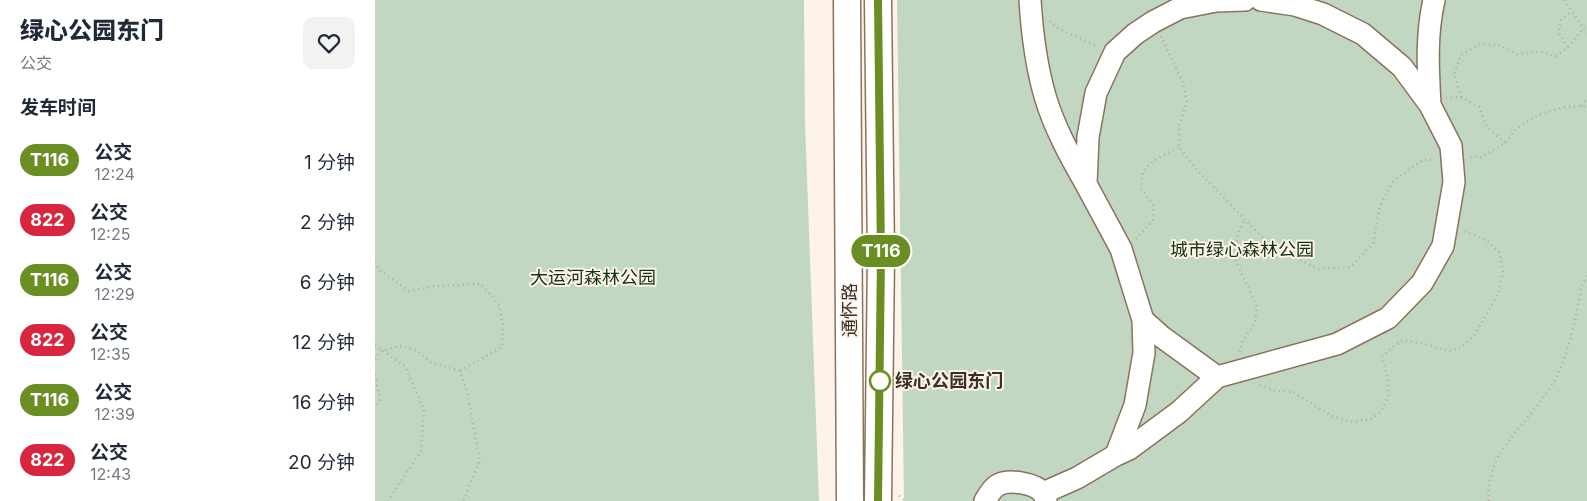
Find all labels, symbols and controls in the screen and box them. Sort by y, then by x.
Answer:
text: 绿心公园东门 [20,16,164,45]
button: heart [303,17,355,69]
text: 公交 [20,53,52,73]
text: 发车时间 [20,96,96,119]
text: 公交 [94,141,132,164]
text: T116 [30,149,69,170]
text: 1 分钟 [304,151,355,174]
text: 12:24 [94,164,135,184]
text: 公交 [90,201,128,224]
text: 822 [30,209,65,230]
text: 2 分钟 [300,211,355,234]
text: 12:25 [90,224,130,244]
line badge: T116 [846,235,916,267]
park label: 城市绿心森林公园 [1170,239,1314,260]
text: T116 [861,240,901,261]
text: 公交 [94,261,132,284]
park label: 大运河森林公园 [530,267,656,288]
text: T116 [30,269,69,290]
text: 6 分钟 [300,271,355,294]
street label: 通怀路 [839,283,860,337]
text: 12:29 [94,284,135,304]
text: 公交 [90,321,128,344]
text: 822 [30,329,65,350]
text: 12 分钟 [292,331,355,354]
text: 12:35 [90,344,130,364]
marker: 绿心公园东门 [869,370,891,392]
place label: 绿心公园东门 [895,370,1003,391]
text: 公交 [94,381,132,404]
text: T116 [30,389,69,410]
text: 16 分钟 [292,391,355,414]
text: 12:39 [94,404,135,424]
text: 公交 [90,441,128,464]
text: 822 [30,449,65,470]
text: 20 分钟 [288,451,355,474]
text: 12:43 [90,464,131,484]

